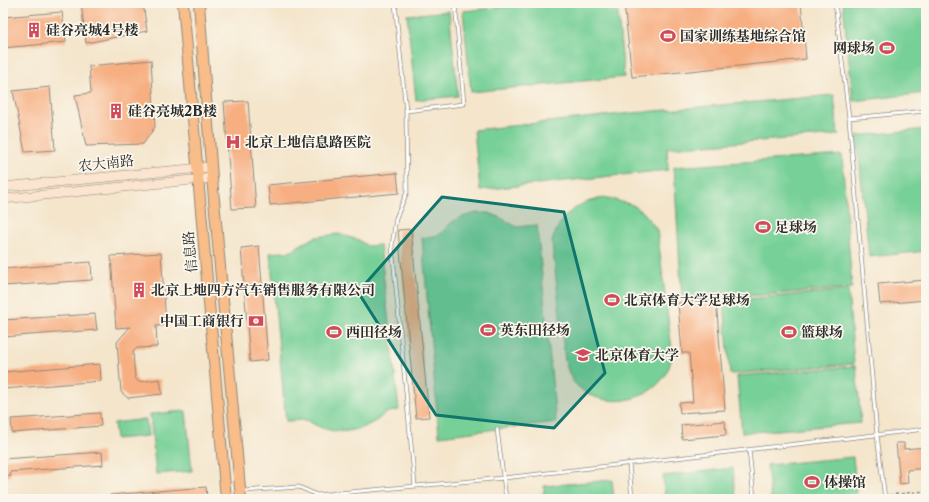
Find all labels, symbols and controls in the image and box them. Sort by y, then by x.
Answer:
building icon: 硅谷亮城4号楼 [25,21,43,39]
place label: 硅谷亮城4号楼 [46,21,138,39]
sports icon: 国家训练基地综合馆 [659,27,677,45]
place label: 国家训练基地综合馆 [680,27,806,45]
place label: 网球场 [833,39,875,57]
sports icon: 网球场 [878,39,896,57]
building icon: 硅谷亮城2B楼 [107,102,125,120]
place label: 硅谷亮城2B楼 [128,102,217,120]
hospital icon: 北京上地信息路医院 [224,133,242,151]
place label: 北京上地信息路医院 [245,133,371,151]
street label: 农大南路 [77,151,135,175]
sports icon: 足球场 [754,218,772,236]
place label: 足球场 [775,218,817,236]
street label: 信息路 [179,230,201,274]
building icon: 北京上地四方汽车销售服务有限公司 [130,281,148,299]
place label: 北京上地四方汽车销售服务有限公司 [151,281,375,299]
sports icon: 北京体育大学足球场 [603,291,621,309]
place label: 北京体育大学足球场 [624,291,750,309]
place label: 中国工商银行 [160,312,244,330]
bank icon: 中国工商银行 [247,312,265,330]
sports icon: 英东田径场 [479,321,497,339]
place label: 英东田径场 [500,321,570,339]
sports icon: 西田径场 [325,323,343,341]
place label: 西田径场 [346,323,402,341]
sports icon: 篮球场 [780,323,798,341]
place label: 篮球场 [801,323,843,341]
school or university icon: 北京体育大学 [574,346,592,364]
place label: 北京体育大学 [595,346,679,364]
sports icon: 体操馆 [803,473,821,491]
place label: 体操馆 [824,473,866,491]

